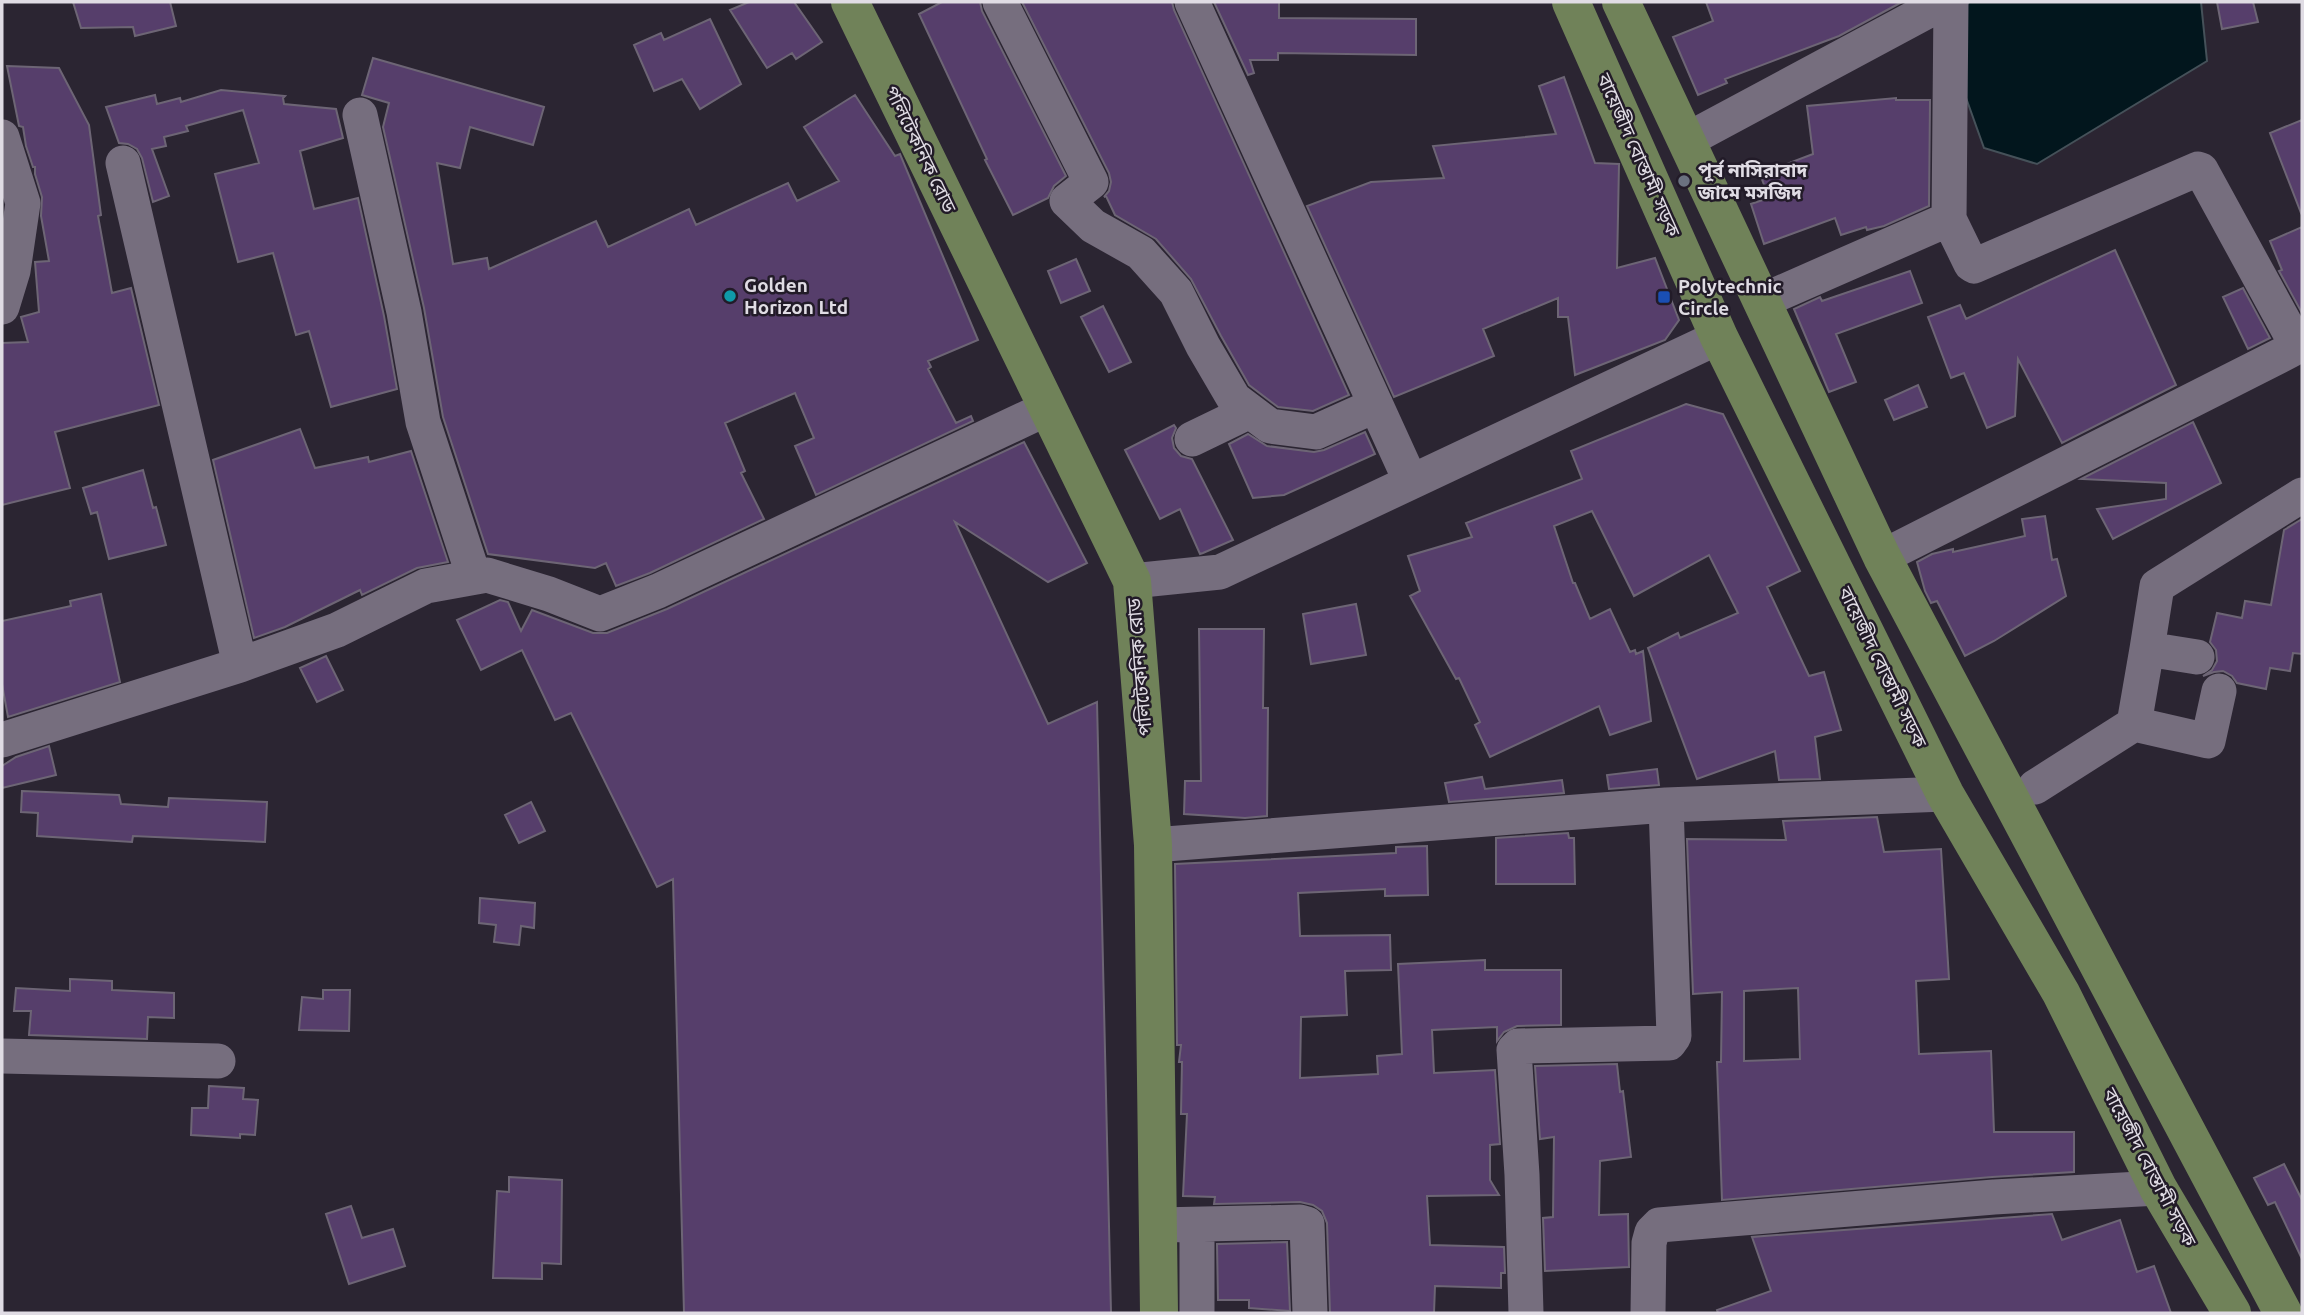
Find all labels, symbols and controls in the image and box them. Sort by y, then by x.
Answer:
street label: বায়েজীদ বোস্তামী সড়ক [1593,69,1685,241]
street label: পলিটেকনিক রোড [881,82,961,216]
place label: পূর্ব নাসিরাবাদ জামে মসজিদ [1697,159,1807,203]
marker: পূর্ব নাসিরাবাদ জামে মসজিদ [1676,173,1692,189]
place label: Golden Horizon Ltd [744,274,848,318]
place label: Polytechnic Circle [1678,275,1782,319]
marker: Golden Horizon Ltd [722,288,738,304]
marker: Polytechnic Circle [1656,289,1672,305]
street label: বায়েজীদ বোস্তামী সড়ক [1834,582,1932,752]
street label: পলিটেকনিক রোড [1122,597,1156,737]
street label: বায়েজীদ বোস্তামী সড়ক [2098,1083,2201,1251]

